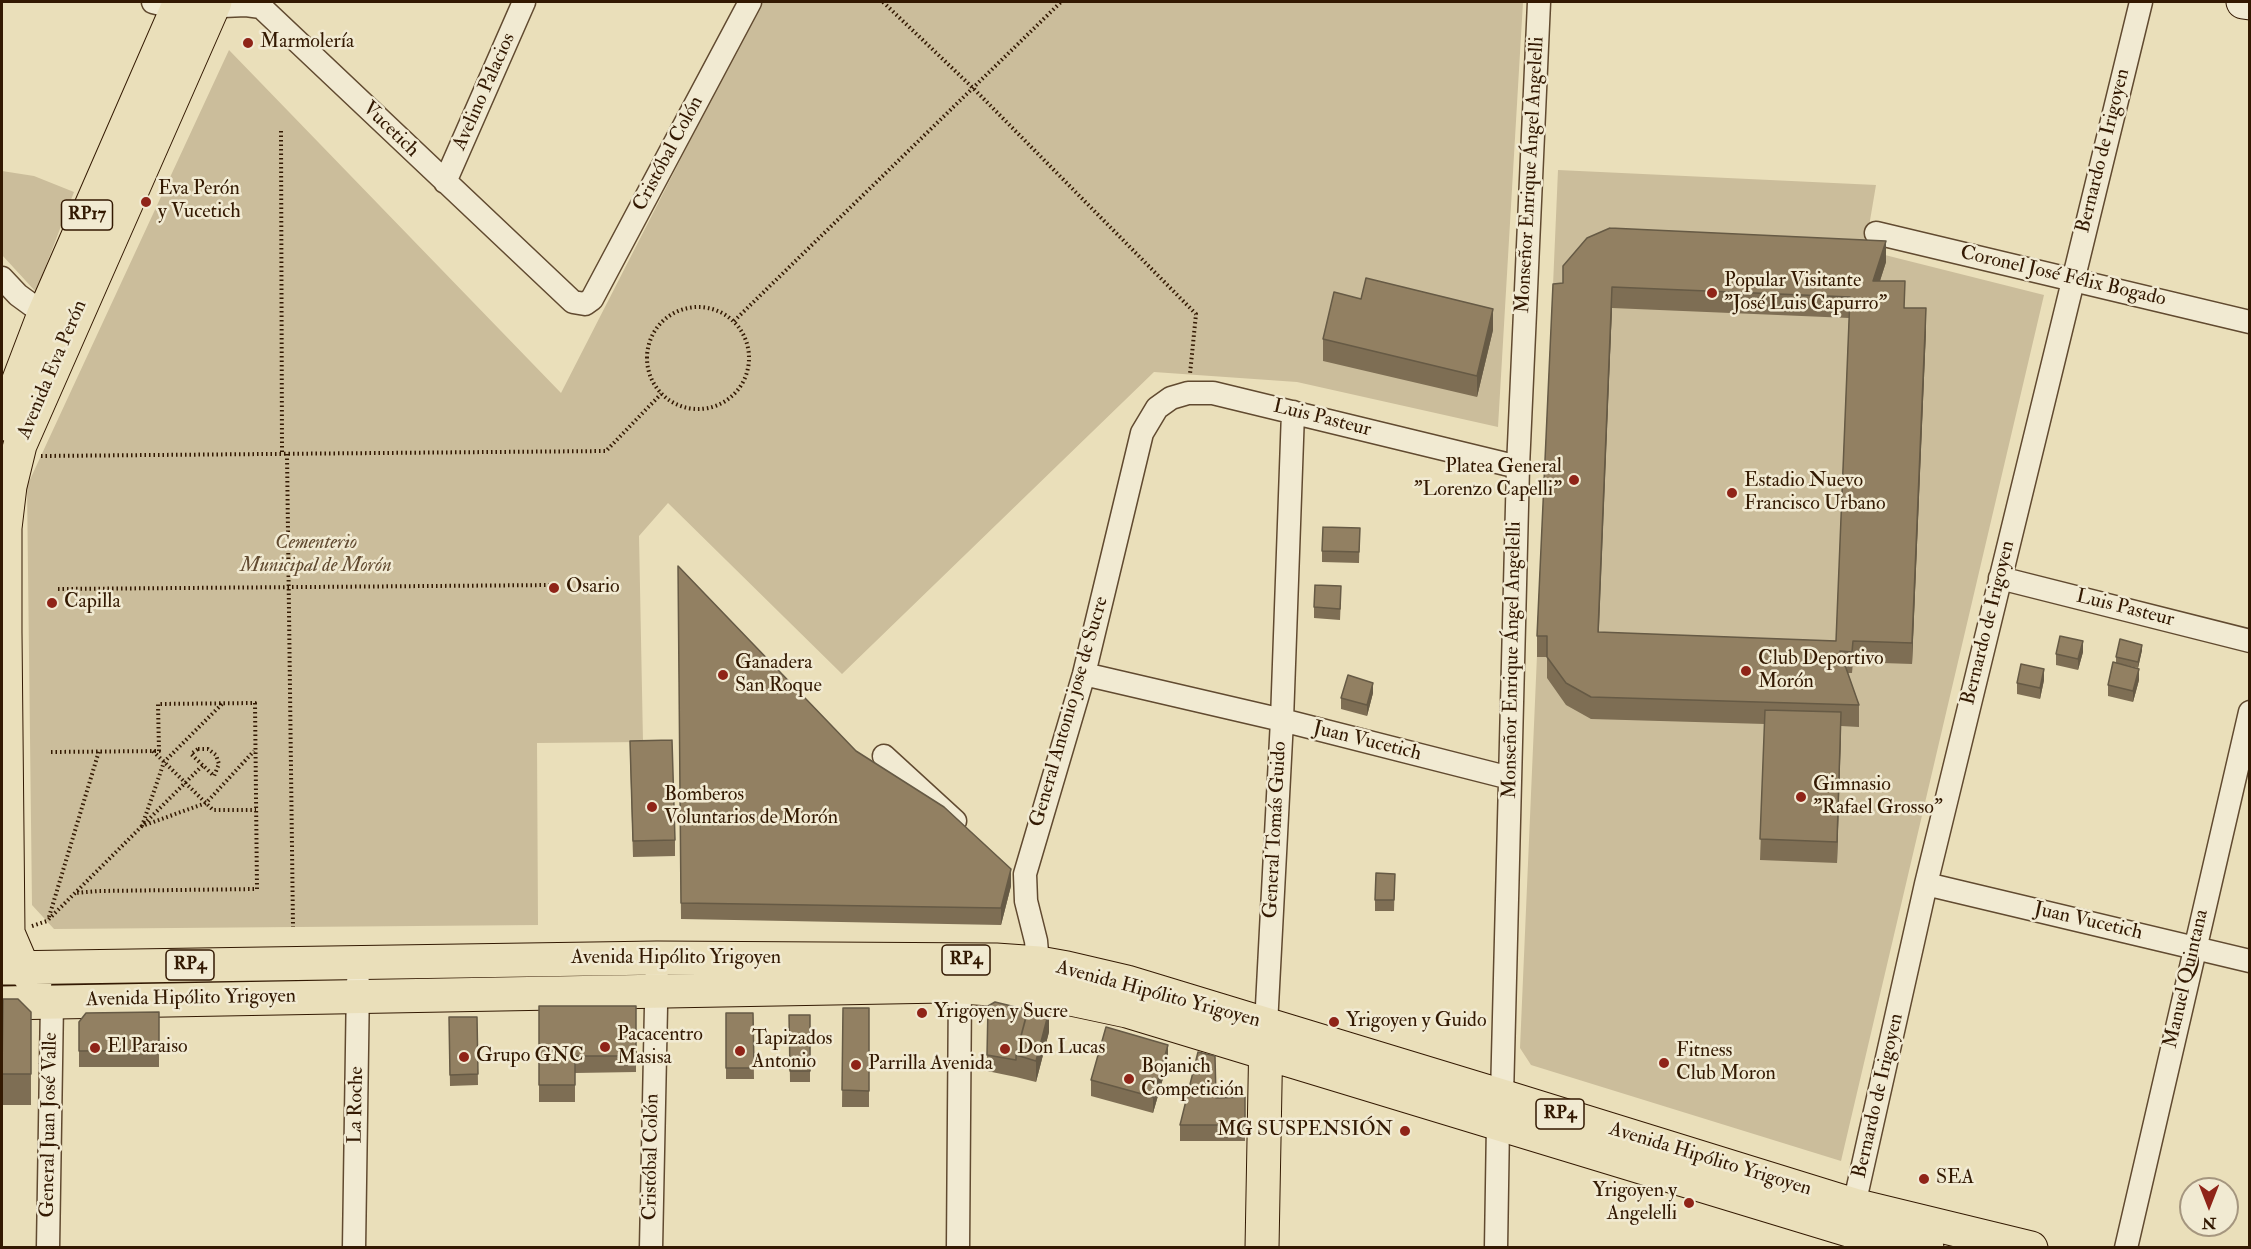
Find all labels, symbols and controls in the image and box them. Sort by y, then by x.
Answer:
street label: Avelino Palacios [448,30,522,154]
place label: Marmolería [260,31,354,55]
marker: Marmolería [241,36,255,50]
street label: Monseñor Enrique Ángel Angelelli [1512,36,1550,314]
street label: Bernardo de Irigoyen [2072,66,2136,236]
street label: Cristóbal Colón [629,92,709,216]
street label: Vucetich [357,97,423,163]
place label: Eva Perón y Vucetich [158,178,241,225]
marker: Eva Perón y Vucetich [139,195,153,209]
road number: RP17 [62,200,112,230]
street label: Coronel José Félix Bogado [1958,242,2168,312]
place label: Popular Visitante "José Luis Capurro" [1724,270,1887,317]
marker: Popular Visitante "José Luis Capurro" [1705,286,1719,300]
street label: Avenida Eva Perón [13,297,93,443]
street label: Luis Pasteur [1270,395,1374,443]
place label: Platea General "Lorenzo Capelli" [1414,456,1562,503]
place label: Estadio Nuevo Francisco Urbano [1744,470,1886,517]
marker: Platea General "Lorenzo Capelli" [1567,473,1581,487]
marker: Estadio Nuevo Francisco Urbano [1725,486,1739,500]
street label: Monseñor Enrique Ángel Angelelli [1499,521,1527,799]
park label: Cementerio Municipal de Morón [240,532,392,579]
street label: Bernardo de Irigoyen [1957,538,2021,708]
place label: Osario [566,576,620,600]
marker: Osario [547,581,561,595]
street label: Luis Pasteur [2073,585,2177,633]
place label: Capilla [64,591,121,615]
street label: General Antonio jose de Sucre [1026,594,1114,830]
marker: Capilla [45,596,59,610]
place label: Club Deportivo Morón [1758,648,1884,695]
place label: Ganadera San Roque [735,652,822,699]
marker: Club Deportivo Morón [1739,664,1753,678]
marker: Ganadera San Roque [716,668,730,682]
street label: Juan Vucetich [1310,717,1424,767]
street label: General Tomás Guido [1259,741,1293,919]
place label: Gimnasio "Rafael Grosso" [1813,774,1943,821]
place label: Bomberos Voluntarios de Morón [664,784,838,831]
marker: Gimnasio "Rafael Grosso" [1794,790,1808,804]
marker: Bomberos Voluntarios de Morón [645,800,659,814]
street label: Juan Vucetich [2031,898,2145,946]
street label: Manuel Quintana [2159,907,2215,1051]
road number: RP4 [942,945,990,975]
street label: Avenida Hipólito Yrigoyen [571,947,781,971]
road number: RP4 [166,950,214,980]
street label: Avenida Hipólito Yrigoyen [1053,956,1263,1034]
street label: Avenida Hipólito Yrigoyen [86,985,296,1013]
place label: Yrigoyen y Sucre [934,1001,1068,1025]
marker: Yrigoyen y Sucre [915,1006,929,1020]
place label: Yrigoyen y Guido [1346,1010,1487,1034]
street label: Bernardo de Irigoyen [1848,1011,1910,1181]
marker: Yrigoyen y Guido [1327,1015,1341,1029]
place label: Pacacentro Masisa [617,1024,703,1071]
place label: Tapizados Antonio [752,1028,832,1075]
street label: General Juan José Valle [36,1032,64,1218]
place label: El Paraiso [107,1036,188,1060]
place label: Don Lucas [1017,1037,1105,1061]
marker: Pacacentro Masisa [598,1040,612,1054]
place label: Fitness Club Moron [1676,1040,1776,1087]
marker: El Paraiso [88,1041,102,1055]
marker: Don Lucas [998,1042,1012,1056]
marker: Tapizados Antonio [733,1044,747,1058]
place label: Grupo GNC [476,1045,584,1069]
marker: Grupo GNC [457,1050,471,1064]
place label: Parrilla Avenida [868,1053,993,1077]
place label: Bojanich Competición [1141,1056,1244,1103]
marker: Fitness Club Moron [1657,1056,1671,1070]
marker: Parrilla Avenida [849,1058,863,1072]
street label: La Roche [344,1066,370,1144]
marker: Bojanich Competición [1122,1072,1136,1086]
street label: Cristóbal Colón [639,1093,665,1221]
road number: RP4 [1536,1099,1584,1129]
street label: Avenida Hipólito Yrigoyen [1606,1118,1814,1202]
place label: MG SUSPENSIÓN [1217,1119,1393,1143]
marker: MG SUSPENSIÓN [1398,1124,1412,1138]
place label: SEA [1936,1167,1974,1191]
marker: SEA [1917,1172,1931,1186]
north arrow [2179,1177,2239,1237]
place label: Yrigoyen y Angelelli [1592,1180,1677,1227]
marker: Yrigoyen y Angelelli [1682,1196,1696,1210]
text: N [2202,1213,2216,1233]

